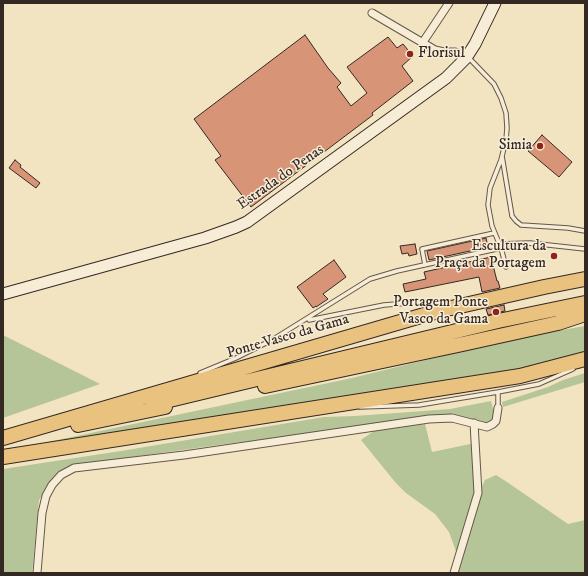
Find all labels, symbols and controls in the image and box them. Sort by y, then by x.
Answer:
place label: Florisul [418,45,465,63]
marker: Florisul [405,49,415,59]
place label: Simia [499,137,532,155]
marker: Simia [535,141,545,151]
street label: Estrada do Penas [234,142,328,214]
place label: Escultura da Praça da Portagem [435,238,546,273]
marker: Escultura da Praça da Portagem [549,251,559,261]
place label: Portagem Ponte Vasco da Gama [393,294,488,329]
marker: Portagem Ponte Vasco da Gama [491,307,501,317]
street label: Ponte Vasco da Gama [225,311,351,363]

